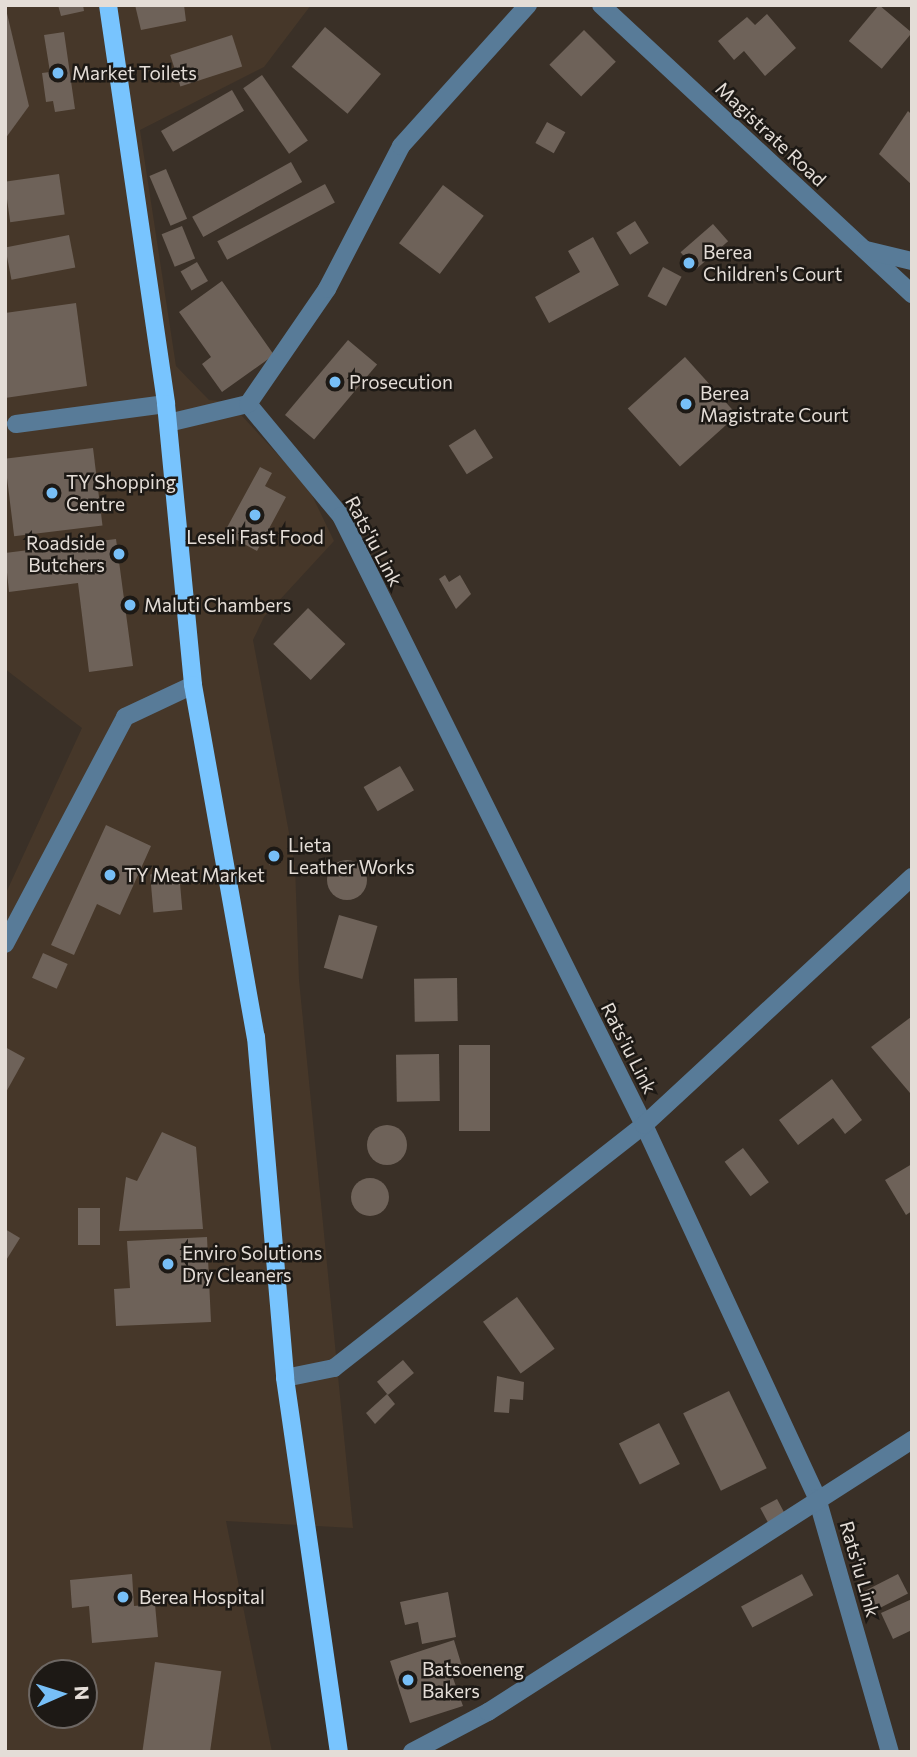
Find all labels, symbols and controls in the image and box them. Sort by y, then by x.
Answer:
place label: Market Toilets [72,62,197,84]
marker: Market Toilets [50,65,66,81]
street label: Magistrate Road [711,77,831,191]
place label: Berea Children's Court [703,241,842,285]
marker: Berea Children's Court [681,255,697,271]
place label: Prosecution [349,371,453,393]
marker: Prosecution [327,374,343,390]
place label: Berea Magistrate Court [700,382,849,426]
marker: Berea Magistrate Court [678,396,694,412]
place label: TY Shopping Centre [66,471,176,515]
marker: TY Shopping Centre [44,485,60,501]
street label: Rats'iu Link [341,492,407,590]
marker: Leseli Fast Food [247,507,263,523]
place label: Leseli Fast Food [186,526,324,548]
place label: Roadside Butchers [26,532,105,576]
marker: Roadside Butchers [111,546,127,562]
place label: Maluti Chambers [144,594,291,616]
marker: Maluti Chambers [122,597,138,613]
place label: Lieta Leather Works [288,834,415,878]
marker: Lieta Leather Works [266,848,282,864]
place label: TY Meat Market [124,864,265,886]
marker: TY Meat Market [102,867,118,883]
street label: Rats'iu Link [596,999,662,1097]
place label: Enviro Solutions Dry Cleaners [182,1242,322,1286]
marker: Enviro Solutions Dry Cleaners [160,1256,176,1272]
street label: Rats'iu Link [835,1518,885,1620]
place label: Berea Hospital [139,1586,265,1608]
marker: Berea Hospital [113,1587,133,1607]
place label: Batsoeneng Bakers [422,1658,524,1702]
north arrow [28,1659,98,1729]
marker: Batsoeneng Bakers [400,1672,416,1688]
text: N [71,1685,94,1701]

